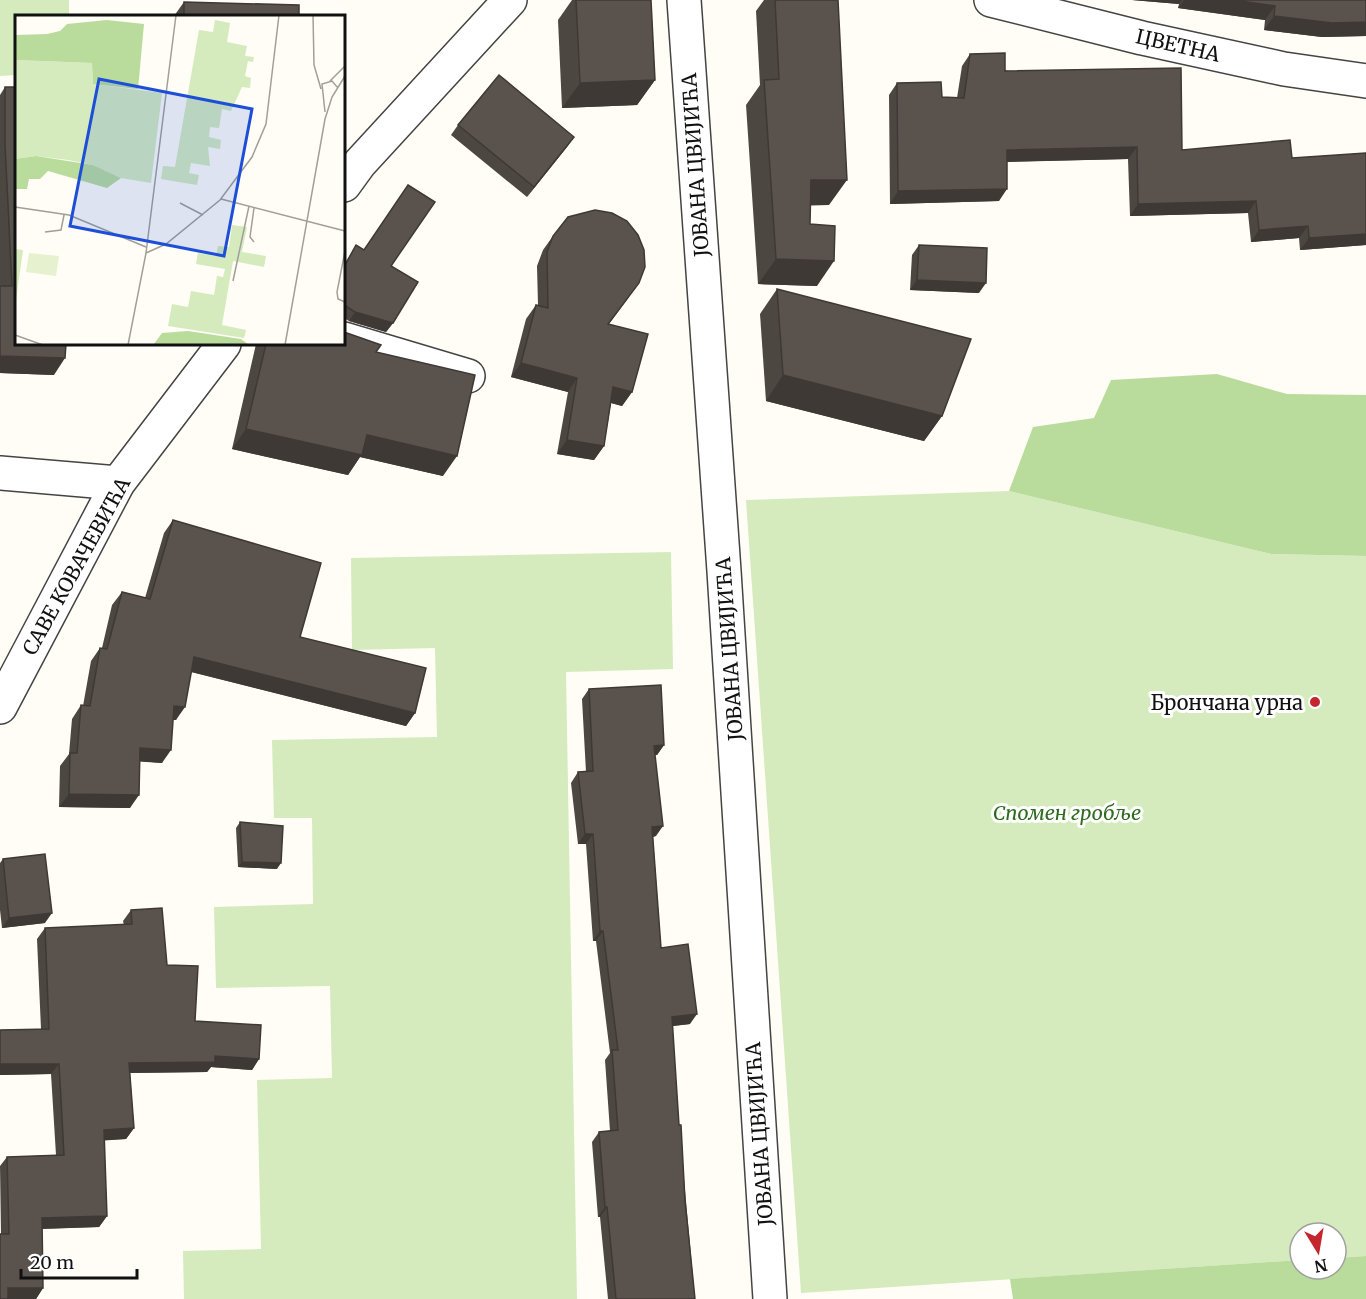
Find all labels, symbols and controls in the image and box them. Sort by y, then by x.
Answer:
inset map [15,15,345,345]
street label: ЦВЕТНА [1133,23,1223,67]
street label: ЈОВАНА ЦВИЈИЋА [676,72,714,259]
street label: САВЕ КОВАЧЕВИЋА [17,472,136,659]
street label: ЈОВАНА ЦВИЈИЋА [710,556,748,743]
place label: Брончана урна [1150,690,1303,715]
marker: Брончана урна [1308,695,1322,709]
park label: Спомен гробље [993,800,1141,825]
street label: ЈОВАНА ЦВИЈИЋА [740,1041,778,1228]
north arrow [1288,1221,1348,1281]
scale bar [21,1242,136,1280]
text: 20 m [30,1251,74,1274]
text: N [1312,1255,1329,1277]

